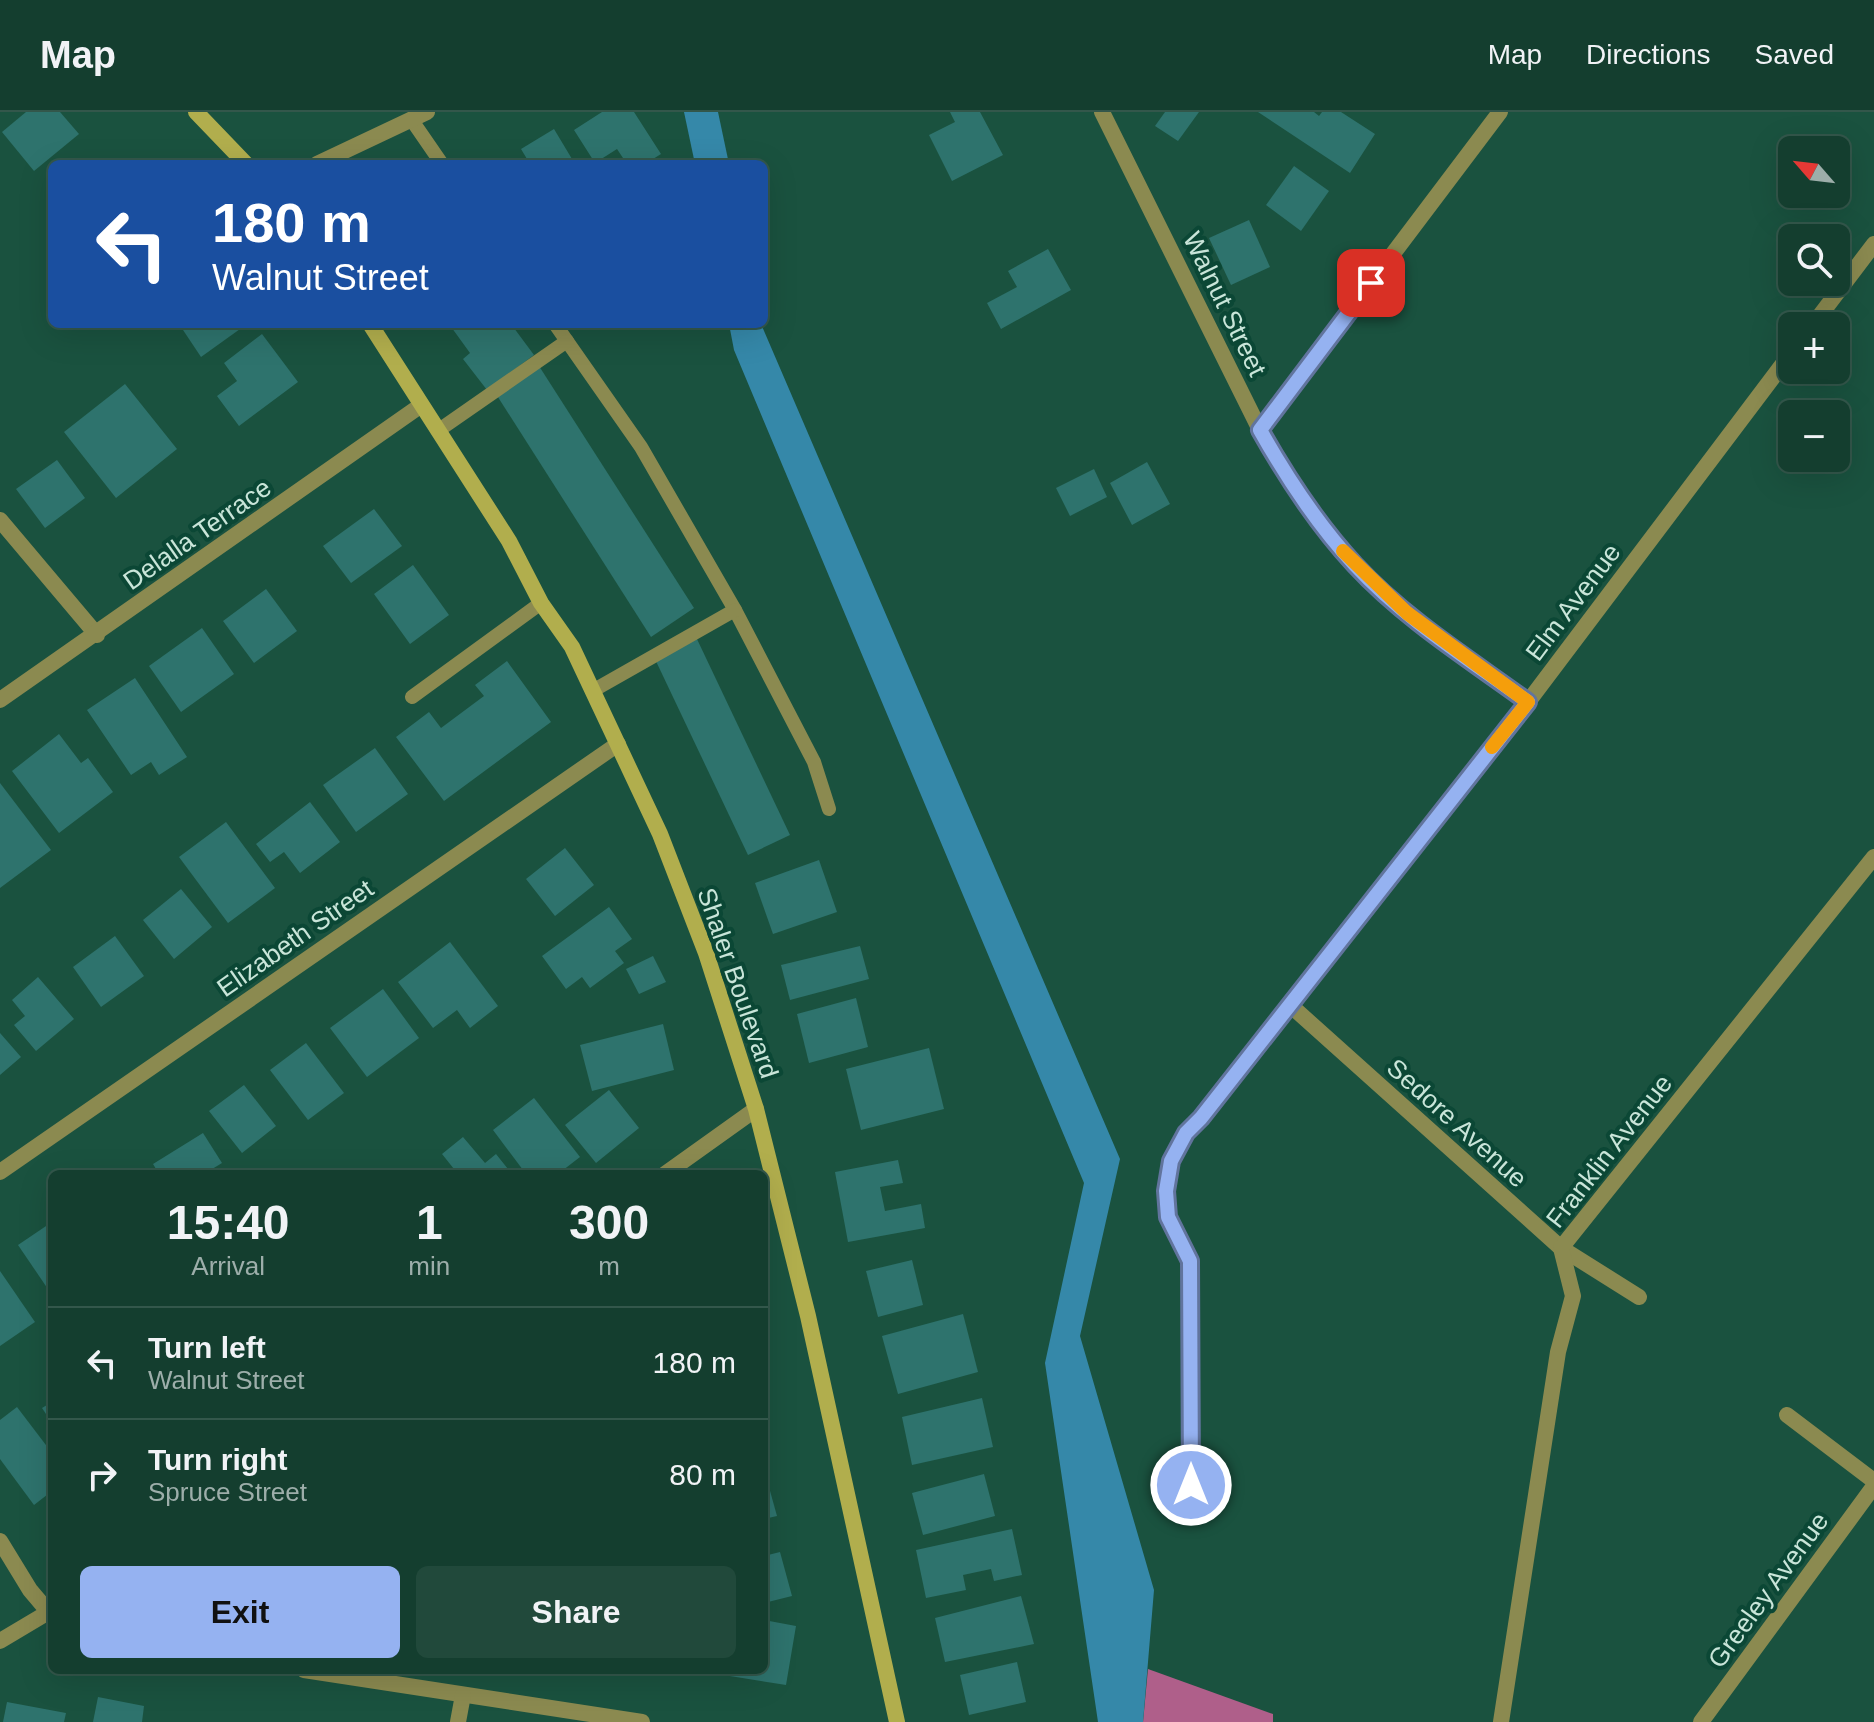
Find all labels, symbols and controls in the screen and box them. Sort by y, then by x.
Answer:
text: Map [40,34,116,76]
text: Map [1488,39,1542,70]
text: Directions [1586,39,1711,70]
text: Saved [1755,39,1834,70]
north arrow [1778,136,1850,208]
map controls [1778,136,1850,472]
text: 180 m [212,191,371,254]
icon: left [80,192,184,296]
button: search [1778,224,1850,296]
street label: Walnut Street [1177,227,1273,382]
pin [1337,249,1405,317]
text: Walnut Street [212,257,429,298]
icon: arrive [1349,261,1393,305]
button: + [1778,312,1850,384]
button: − [1778,400,1850,472]
street label: Delalla Terrace [118,472,276,596]
street label: Elm Avenue [1519,538,1627,666]
street label: Elizabeth Street [211,873,379,1003]
street label: Shaler Boulevard [691,884,785,1082]
street label: Sedore Avenue [1381,1053,1533,1193]
street label: Franklin Avenue [1540,1068,1678,1234]
text: 15:40 [167,1196,290,1249]
text: 1 [416,1196,443,1249]
text: 300 [569,1196,649,1249]
text: Arrival [191,1251,265,1281]
text: min [408,1251,450,1281]
text: m [598,1251,620,1281]
text: Turn left [148,1331,266,1364]
icon: left [80,1341,124,1385]
text: 180 m [653,1346,736,1379]
text: Walnut Street [148,1365,305,1395]
text: Turn right [148,1443,287,1476]
position arrow [1149,1443,1233,1527]
icon: right [80,1453,124,1497]
text: 80 m [669,1458,736,1491]
text: Spruce Street [148,1477,307,1507]
street label: Greeley Avenue [1702,1507,1834,1673]
button: Exit [80,1566,400,1658]
button: Share [416,1566,736,1658]

